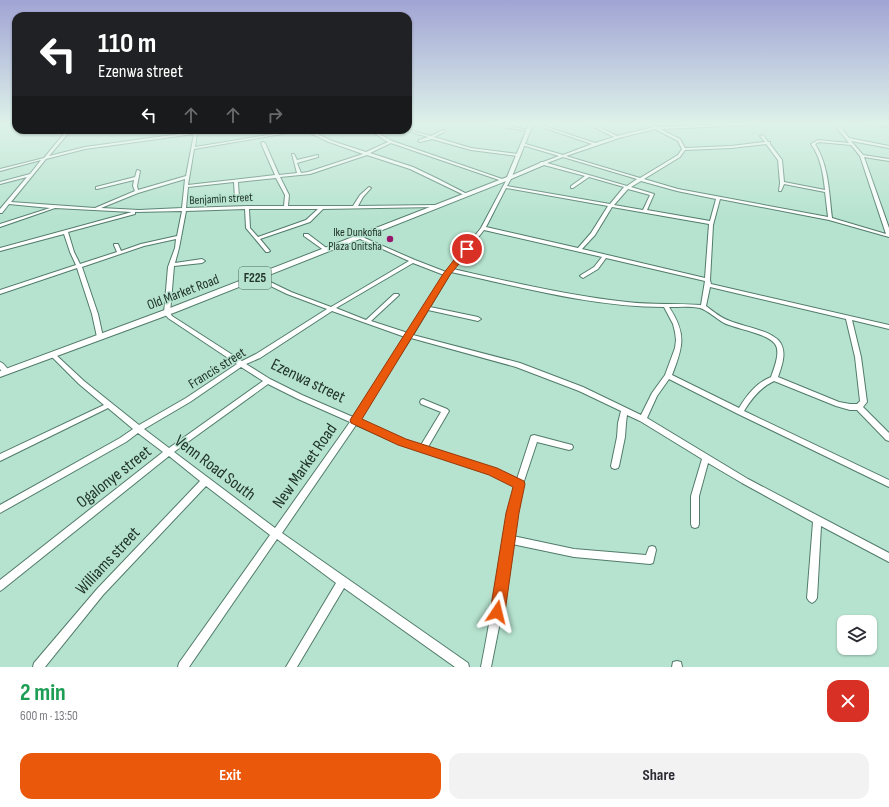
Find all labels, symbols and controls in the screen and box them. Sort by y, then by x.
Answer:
text: 110 m [98,27,156,60]
icon: left [32,28,84,80]
text: Ezenwa street [98,61,183,82]
icon: left [138,104,160,126]
icon: ahead [180,104,202,126]
icon: ahead [222,104,244,126]
icon: right [264,104,286,126]
street label: Benjamin street [189,190,253,208]
place label: Ike Dunkofia Plaza Onitsha [328,225,382,254]
pin [450,232,484,266]
marker: Ike Dunkofia Plaza Onitsha [385,234,395,244]
icon: arrive [456,238,478,260]
road number: F225 [239,267,271,289]
street label: Old Market Road [145,270,222,314]
street label: Francis street [185,344,249,392]
street label: Ezenwa street [268,354,348,408]
street label: New Market Road [269,420,341,512]
street label: Venn Road South [171,431,259,505]
street label: Ogalonye street [73,442,155,512]
street label: Williams street [72,523,144,599]
position arrow [476,591,518,633]
map controls [837,615,877,655]
button: layers [837,615,877,655]
text: 2 min [20,678,66,707]
button: close [827,680,869,722]
text: 600 m · 13:50 [20,708,78,724]
button: Exit [20,753,441,799]
button: Share [449,753,869,799]

